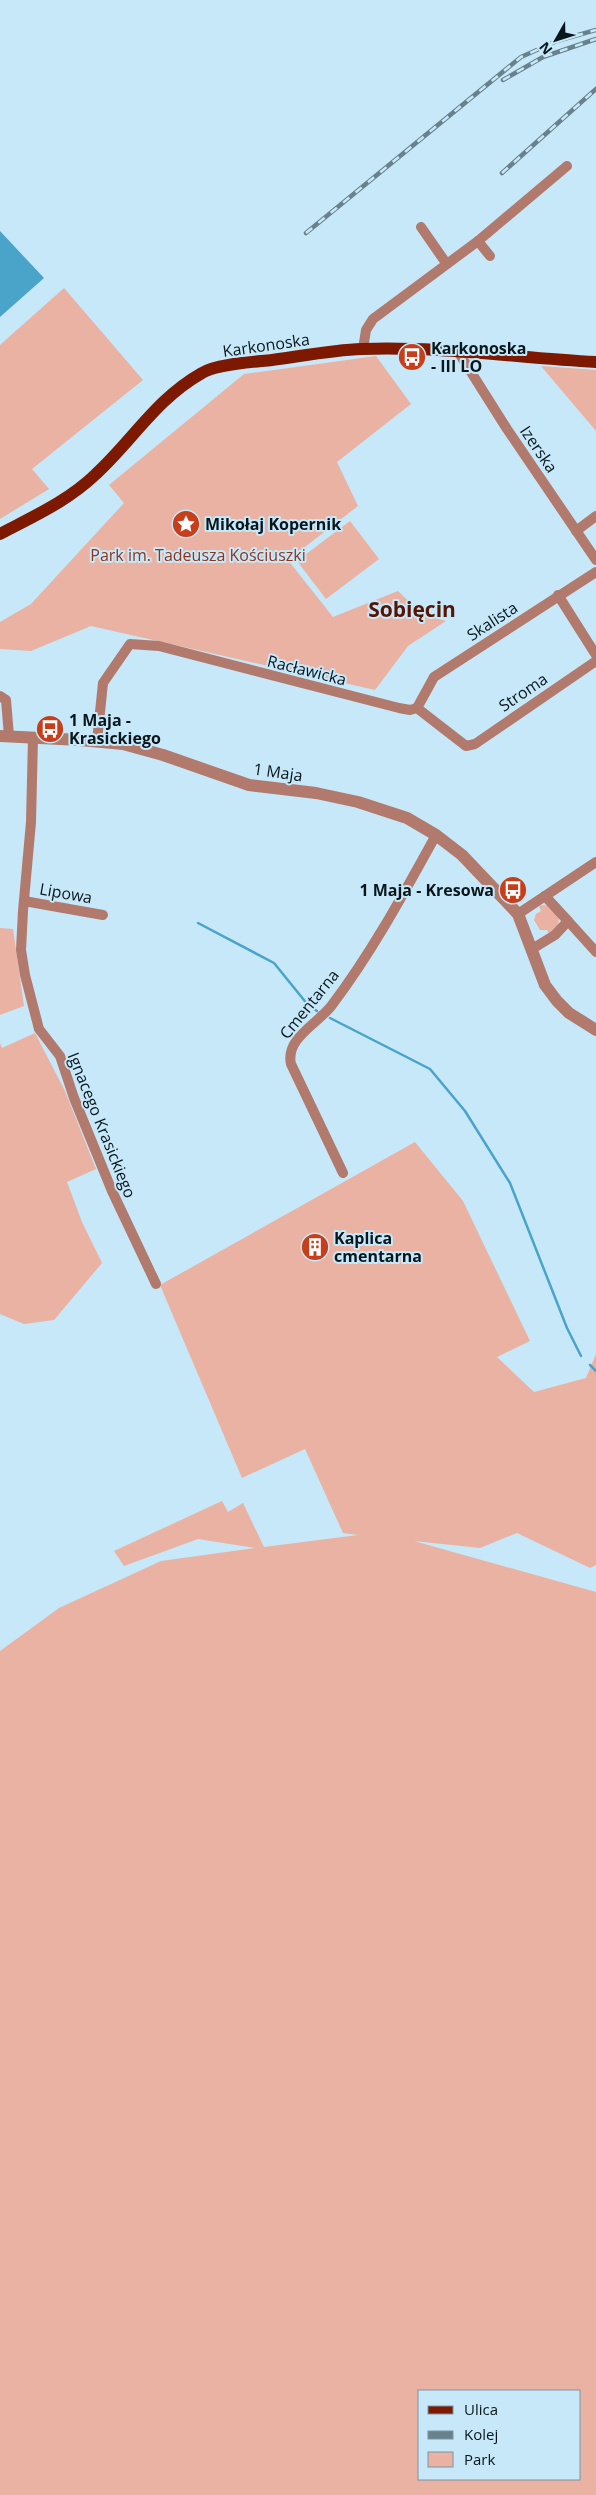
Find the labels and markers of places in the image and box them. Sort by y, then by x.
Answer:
place label: Karkonoska - III LO [431,337,526,377]
bus stop icon: Karkonoska - III LO [397,342,427,372]
place icon: Mikołaj Kopernik [171,509,201,539]
place label: Mikołaj Kopernik [205,513,341,535]
place label: 1 Maja - Krasickiego [69,709,161,749]
bus stop icon: 1 Maja - Krasickiego [35,714,65,744]
bus stop icon: 1 Maja - Kresowa [498,875,528,905]
place label: 1 Maja - Kresowa [359,879,494,901]
place label: Kaplica cmentarna [334,1227,422,1267]
building icon: Kaplica cmentarna [300,1232,330,1262]

